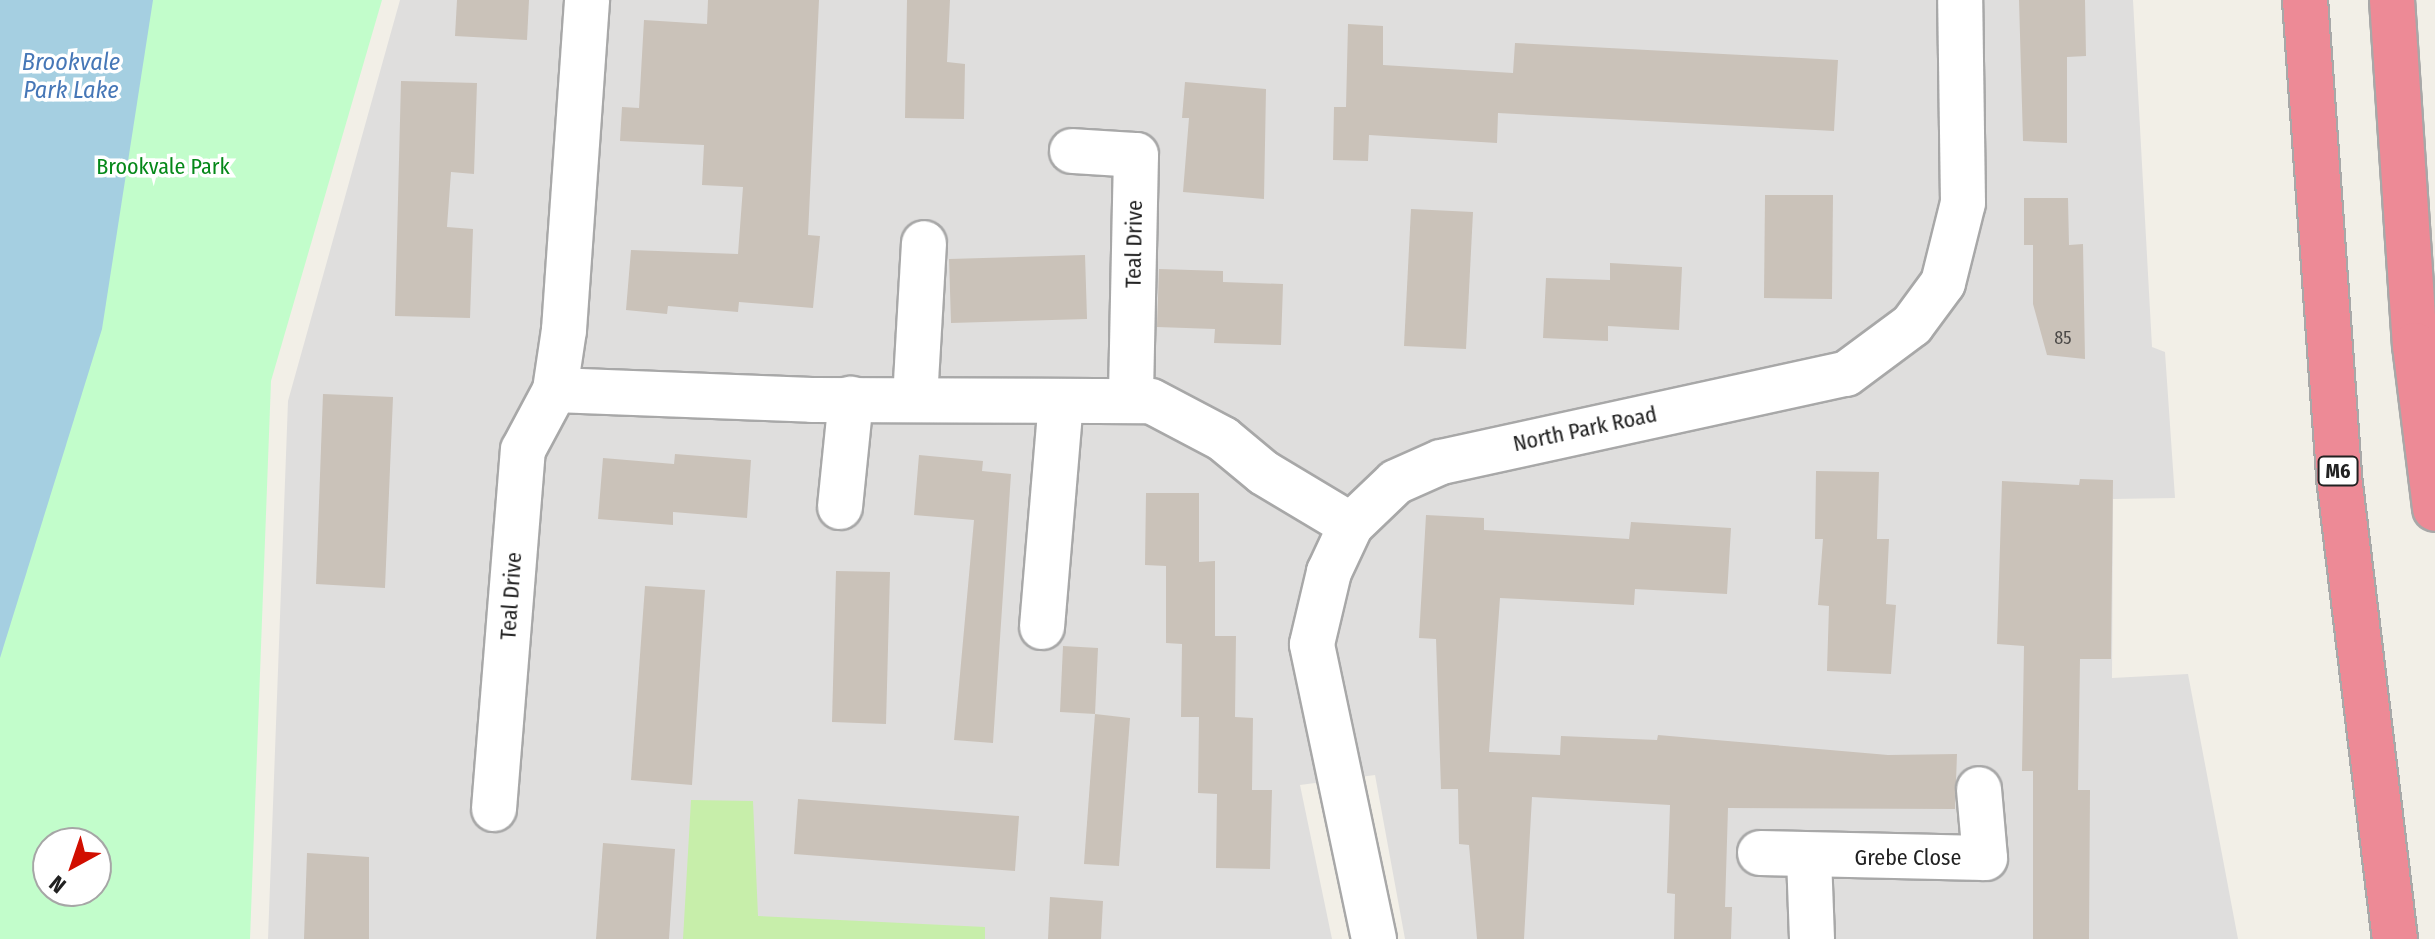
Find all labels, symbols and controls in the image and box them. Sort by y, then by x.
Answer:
water label: Brookvale Park Lake [22,49,120,105]
park label: Brookvale Park [96,154,230,180]
street label: Teal Drive [1120,200,1148,288]
house number: 85 [2054,327,2072,349]
street label: North Park Road [1511,401,1659,457]
road number: M6 [2316,455,2360,487]
street label: Teal Drive [495,551,527,641]
north arrow [32,827,112,907]
street label: Grebe Close [1855,845,1961,871]
text: N [44,870,71,899]

